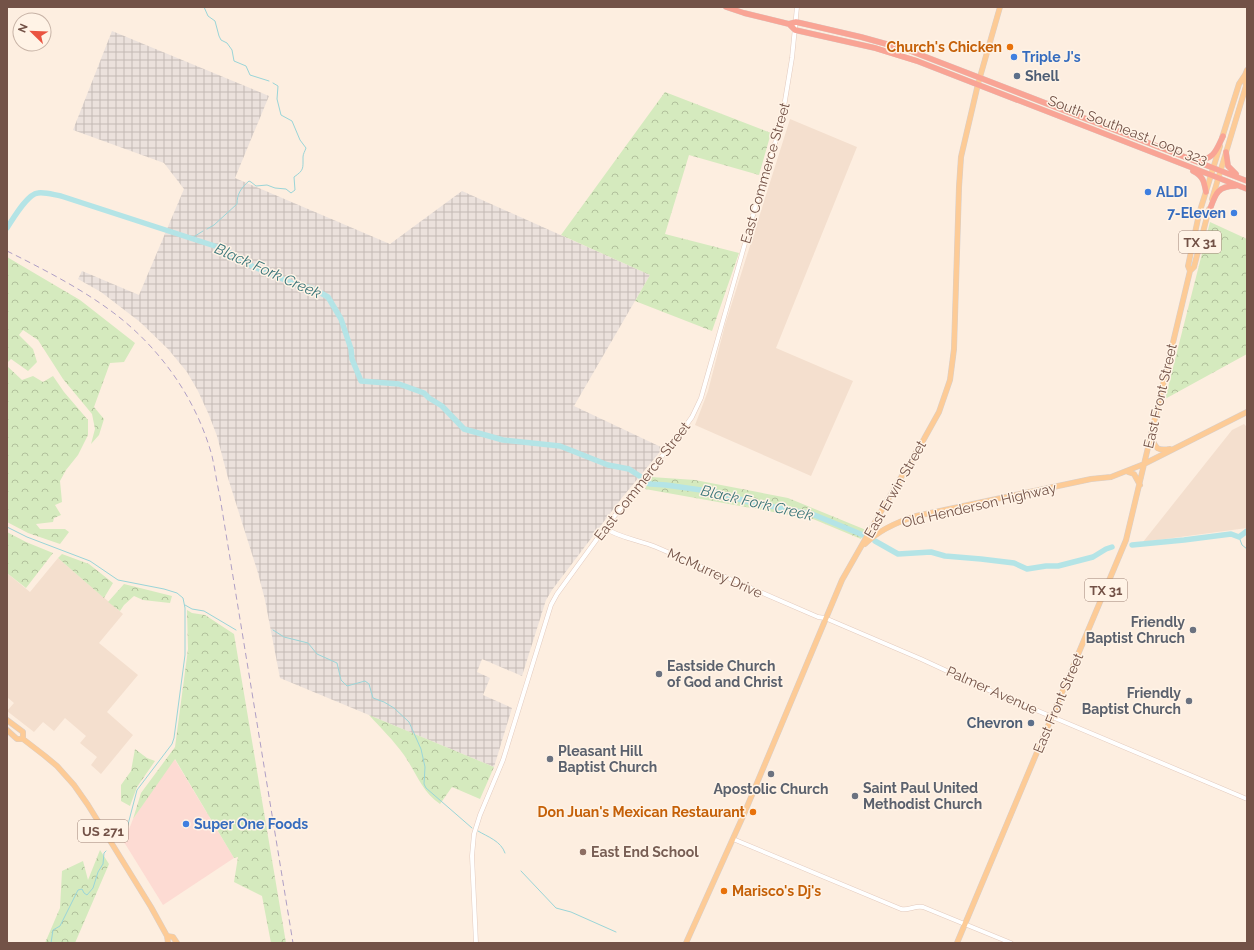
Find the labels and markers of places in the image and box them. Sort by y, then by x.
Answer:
place label: Church's Chicken [887,39,1002,55]
marker: Church's Chicken [1005,42,1015,52]
place label: Triple J's [1022,49,1081,65]
marker: Triple J's [1009,52,1019,62]
place label: Shell [1025,68,1060,84]
marker: Shell [1012,71,1022,81]
place label: ALDI [1156,184,1188,200]
marker: ALDI [1143,187,1153,197]
place label: 7-Eleven [1167,205,1226,221]
marker: 7-Eleven [1229,208,1239,218]
place label: Friendly Baptist Chruch [1086,614,1185,646]
marker: Friendly Baptist Chruch [1188,625,1198,635]
place label: Eastside Church of God and Christ [667,658,783,690]
marker: Eastside Church of God and Christ [654,669,664,679]
place label: Friendly Baptist Church [1082,685,1181,717]
marker: Friendly Baptist Church [1184,696,1194,706]
place label: Chevron [967,715,1023,731]
marker: Chevron [1026,718,1036,728]
place label: Pleasant Hill Baptist Church [558,743,657,775]
marker: Pleasant Hill Baptist Church [545,754,555,764]
marker: Apostolic Church [766,769,776,779]
place label: Saint Paul United Methodist Church [863,780,982,812]
place label: Apostolic Church [713,781,829,797]
marker: Saint Paul United Methodist Church [850,791,860,801]
place label: Don Juan's Mexican Restaurant [537,804,746,820]
marker: Don Juan's Mexican Restaurant [748,807,758,817]
place label: Super One Foods [194,816,308,832]
marker: Super One Foods [181,819,191,829]
place label: East End School [591,844,699,860]
marker: East End School [578,847,588,857]
place label: Marisco's Dj's [732,883,821,899]
marker: Marisco's Dj's [719,886,729,896]

